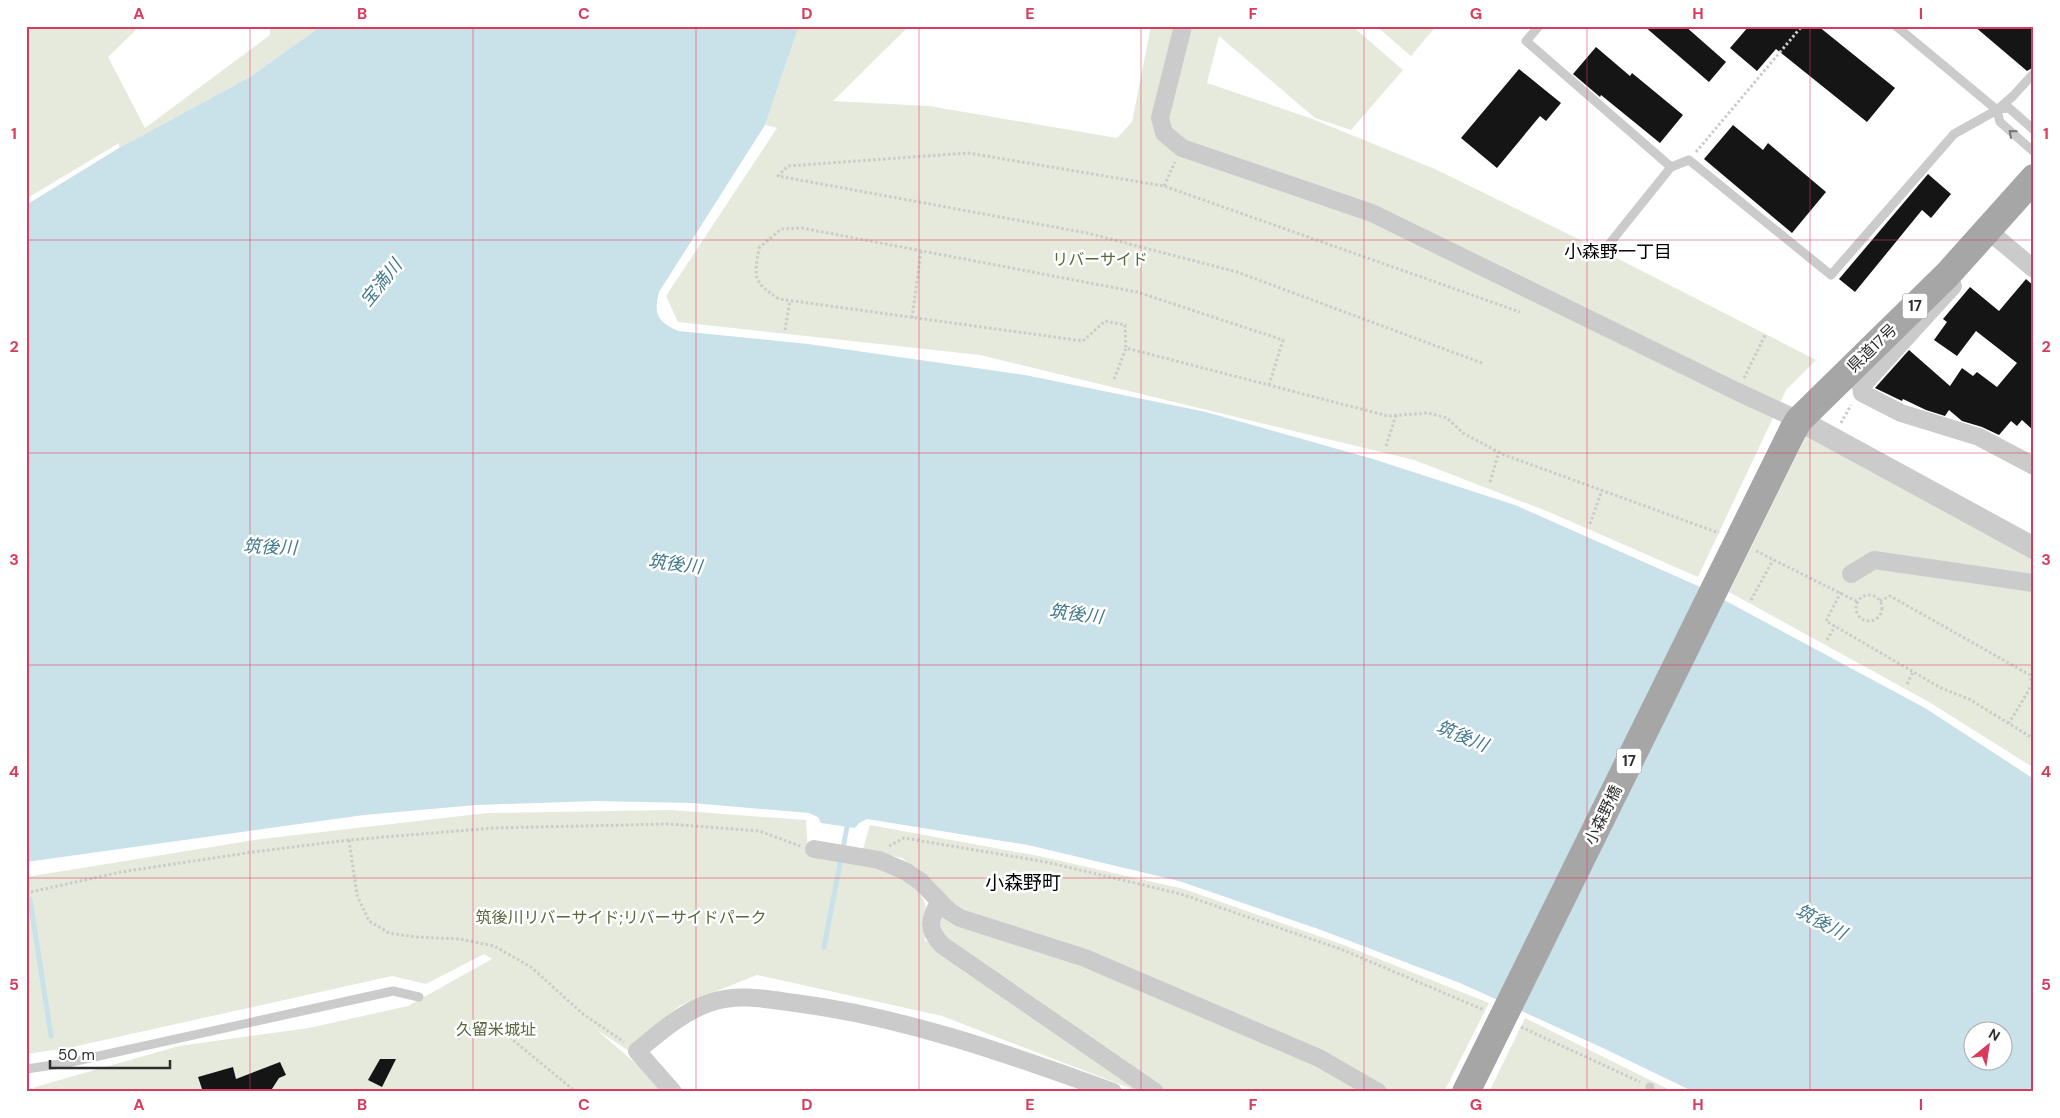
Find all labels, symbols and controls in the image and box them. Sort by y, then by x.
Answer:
text: A [133,3,145,24]
text: B [357,3,367,24]
text: C [578,3,590,24]
text: D [801,3,813,24]
text: E [1025,3,1035,24]
text: F [1249,3,1258,24]
text: G [1470,3,1482,24]
text: H [1692,3,1704,24]
text: I [1919,3,1923,24]
text: 1 [11,123,17,144]
text: 1 [2043,123,2049,144]
one-way arrow [2008,130,2017,139]
district label: 小森野一丁目 [1564,240,1672,264]
park label: リバーサイド [1052,249,1148,270]
water label: 宝満川 [355,253,409,312]
road number: 17 [1902,294,1928,318]
street label: 県道17号 [1843,319,1901,377]
text: 2 [9,336,19,357]
text: 2 [2041,336,2051,357]
water label: 筑後川 [243,534,299,560]
text: 3 [9,549,19,570]
water label: 筑後川 [647,549,705,579]
text: 3 [2041,549,2051,570]
water label: 筑後川 [1048,599,1106,629]
water label: 筑後川 [1432,715,1493,758]
road number: 17 [1616,748,1642,774]
text: 4 [9,761,19,782]
text: 4 [2041,761,2051,782]
street label: 小森野橋 [1580,782,1626,848]
district label: 小森野町 [985,870,1061,895]
water label: 筑後川 [1792,899,1852,946]
park label: 筑後川リバーサイド;リバーサイドパーク [476,907,767,928]
text: 5 [9,974,19,995]
text: 5 [2041,974,2051,995]
park label: 久留米城址 [456,1019,536,1040]
north arrow [1962,1020,2012,1070]
text: N [1986,1024,2003,1045]
scale bar [50,1038,170,1070]
text: 50 m [58,1045,95,1065]
text: A [133,1094,145,1115]
text: B [357,1094,367,1115]
text: C [578,1094,590,1115]
text: D [801,1094,813,1115]
text: E [1025,1094,1035,1115]
text: F [1249,1094,1258,1115]
text: G [1470,1094,1482,1115]
text: H [1692,1094,1704,1115]
text: I [1919,1094,1923,1115]

